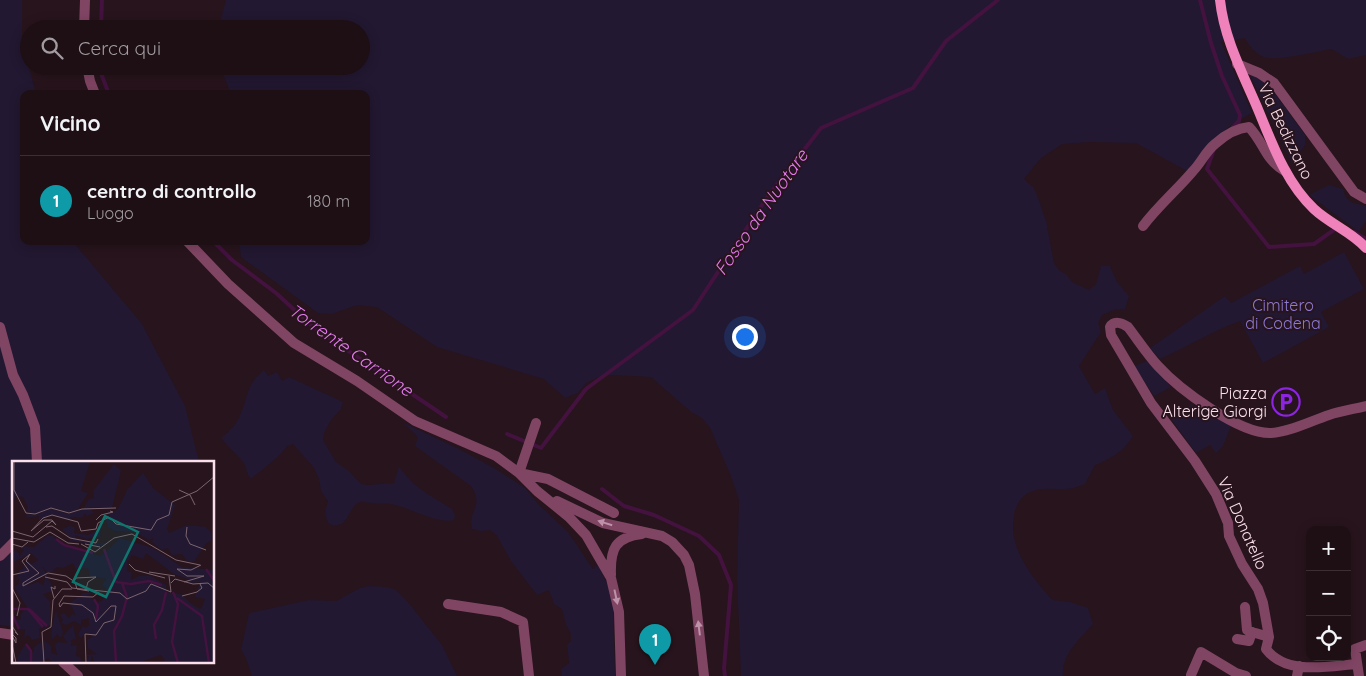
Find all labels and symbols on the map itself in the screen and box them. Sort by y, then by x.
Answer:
street label: Via Bedizzano [1254,80,1318,182]
water label: Fosso da Nuotare [709,144,813,279]
park label: Cimitero di Codena [1245,295,1321,333]
water label: Torrente Carrione [284,299,418,402]
your location [732,324,758,350]
place label: Piazza Alterige Giorgi [1162,383,1267,421]
parking icon: Piazza Alterige Giorgi [1271,387,1301,417]
inset map [12,461,215,664]
street label: Via Donatello [1214,473,1272,573]
one-way arrow [597,519,612,527]
one-way arrow [612,590,620,605]
one-way arrow [695,619,703,635]
pin: 1 [639,624,671,665]

